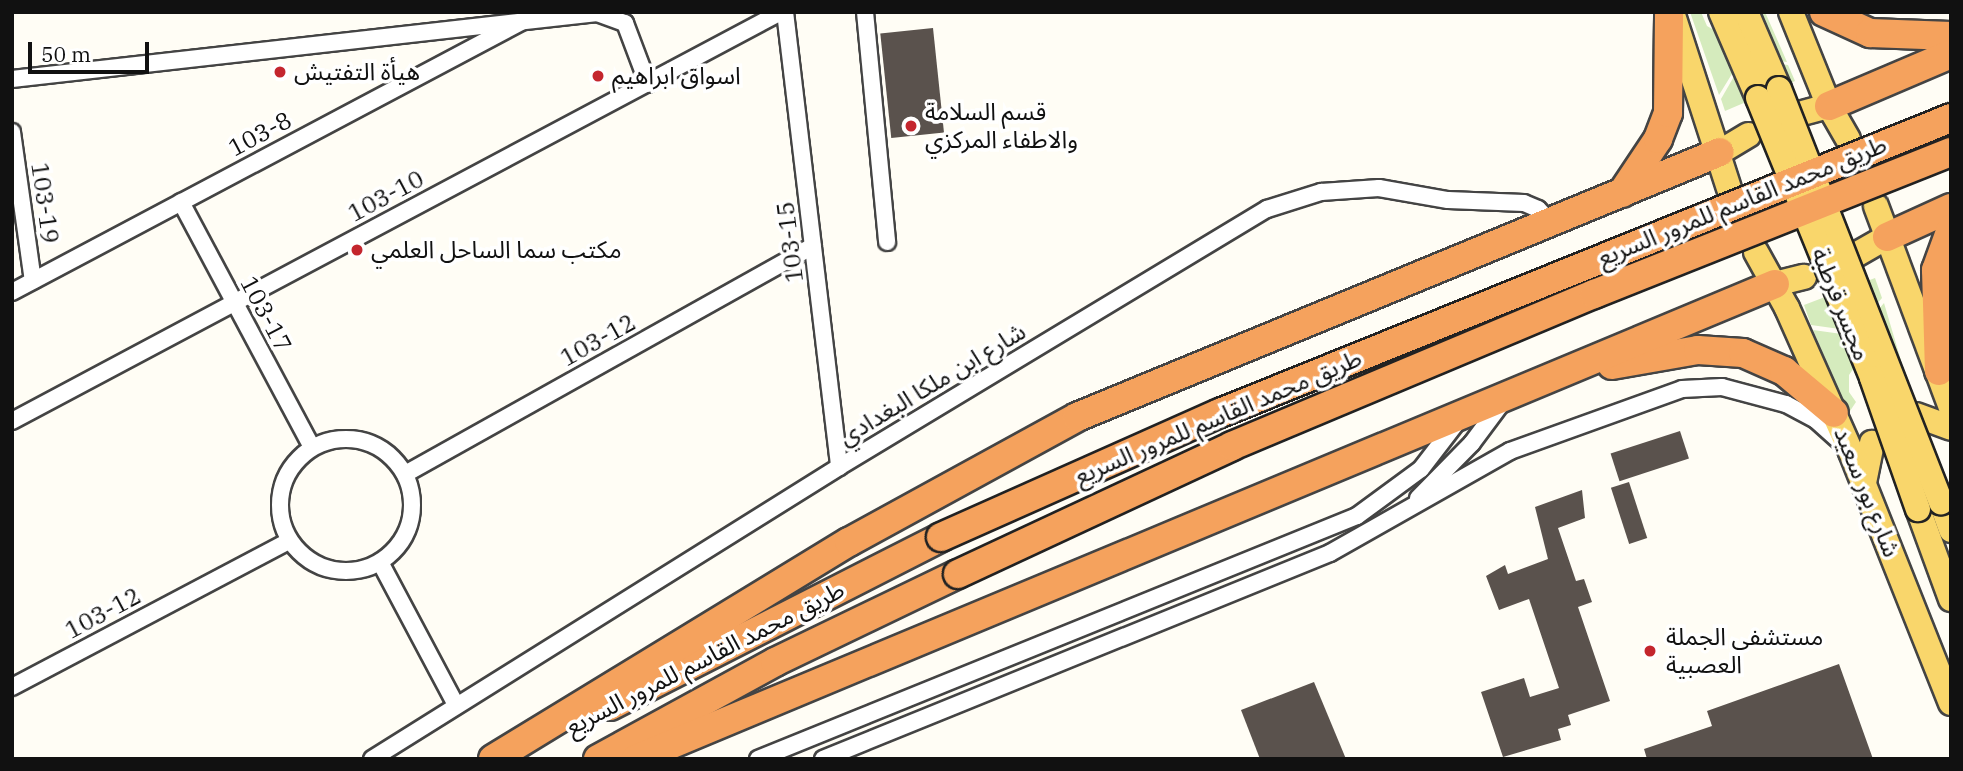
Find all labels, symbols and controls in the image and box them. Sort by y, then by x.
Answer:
scale bar [32,28,152,72]
text: 50 m [41,40,91,68]
place label: هيأة التفتيش [294,58,420,86]
place label: اسواق ابراهيم [612,62,741,90]
marker: هيأة التفتيش [272,64,288,80]
marker: اسواق ابراهيم [590,68,606,84]
place label: قسم السلامة والاطفاء المركزي [925,98,1078,154]
street label: 103-8 [224,106,296,162]
marker: قسم السلامة والاطفاء المركزي [903,118,919,134]
street label: طريق محمد القاسم للمرور السريع [1593,130,1891,272]
street label: 103-19 [25,161,65,245]
street label: 103-10 [343,164,429,228]
street label: 103-15 [771,200,809,284]
place label: مكتب سما الساحل العلمي [371,236,622,264]
marker: مكتب سما الساحل العلمي [349,242,365,258]
street label: مجسر قرطبة [1805,243,1877,365]
street label: 103-17 [234,271,298,357]
street label: 103-12 [555,308,641,372]
street label: شارع ابن ملكا البغدادي [833,317,1031,451]
street label: طريق محمد القاسم للمرور السريع [1070,343,1366,491]
street label: شارع بور سعيد [1828,423,1906,561]
street label: طريق محمد القاسم للمرور السريع [561,575,849,741]
street label: 103-12 [60,581,146,645]
place label: مستشفى الجملة العصبية [1666,623,1823,679]
marker: مستشفى الجملة العصبية [1640,641,1660,661]

